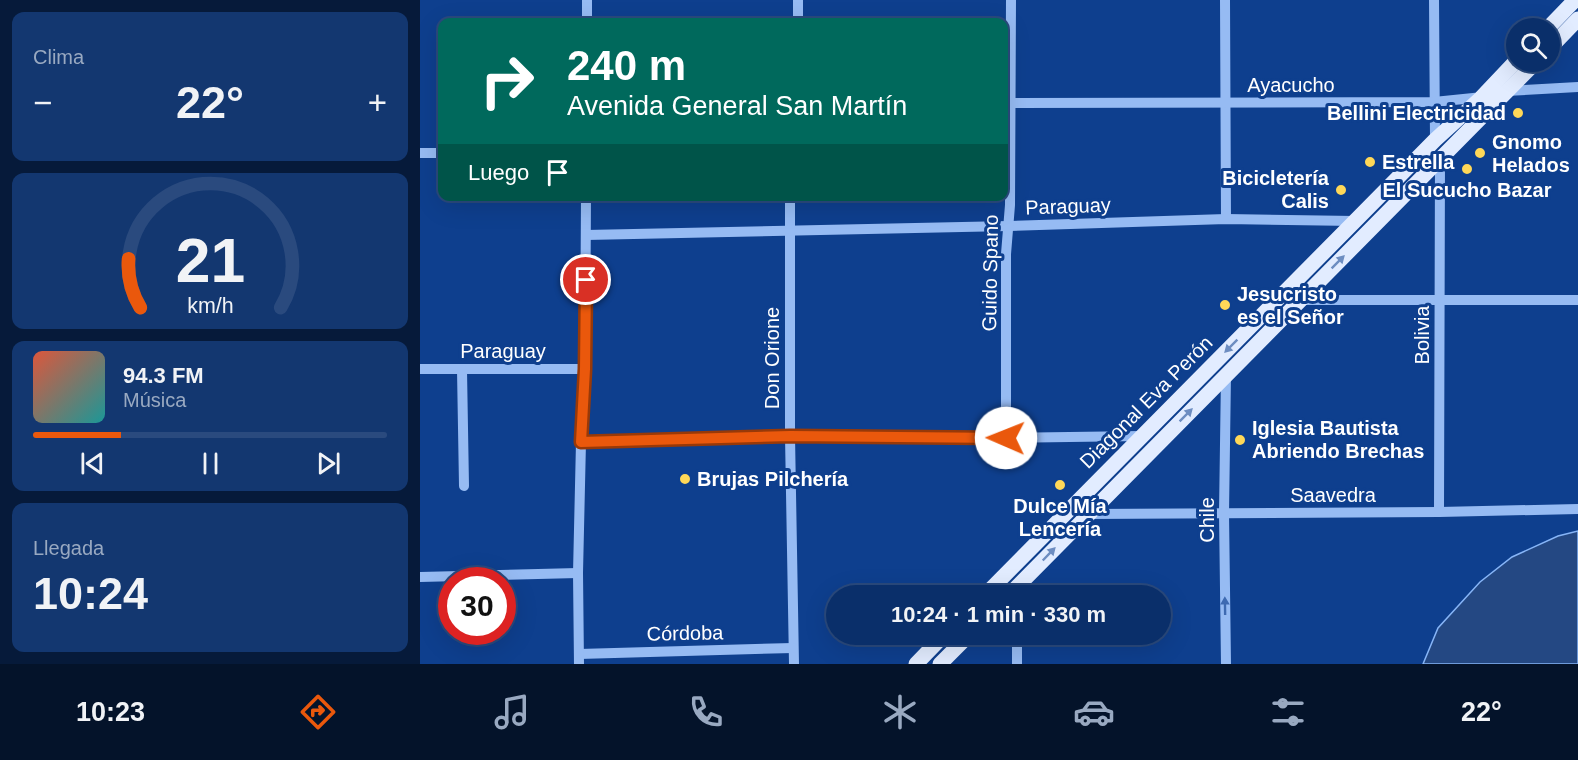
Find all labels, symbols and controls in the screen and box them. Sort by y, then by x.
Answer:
map controls [1506,18,1560,72]
button: search [1506,18,1560,72]
icon: right [468,42,546,120]
text: 240 m [567,42,686,89]
text: Clima [33,46,84,68]
street label: Ayacucho [1247,74,1335,96]
text: 22° [176,77,244,128]
text: − [33,84,52,121]
text: + [368,84,387,121]
text: Avenida General San Martín [567,91,907,121]
place label: Bellini Electricidad [1327,102,1506,124]
marker: Bellini Electricidad [1511,106,1525,120]
place label: Gnomo Helados [1492,131,1570,176]
marker: Gnomo Helados [1473,146,1487,160]
place label: Estrella [1382,151,1455,173]
marker: Estrella [1363,155,1377,169]
icon: arrive [541,156,574,189]
text: Luego [468,160,529,185]
marker: El Sucucho Bazar [1460,162,1474,176]
place label: Bicicletería Calis [1222,167,1330,212]
place label: El Sucucho Bazar [1383,179,1552,201]
marker: Bicicletería Calis [1334,183,1348,197]
street label: Paraguay [1025,194,1111,218]
street label: Guido Spano [978,214,1002,332]
text: 21 [175,227,245,296]
pin [560,254,611,305]
one-way arrow [1331,255,1345,269]
icon: arrive [569,263,602,296]
place label: Jesucristo es el Señor [1237,283,1344,328]
text: km/h [187,295,233,319]
marker: Jesucristo es el Señor [1218,298,1232,312]
street label: Bolivia [1411,305,1433,364]
street label: Don Orione [761,307,783,409]
street label: Diagonal Eva Perón [1075,331,1217,473]
one-way arrow [1224,339,1238,353]
street label: Paraguay [460,340,546,362]
text: 94.3 FM [123,363,204,388]
text: Música [123,389,186,411]
position arrow [974,406,1038,470]
one-way arrow [1179,408,1193,422]
place label: Iglesia Bautista Abriendo Brechas [1252,417,1424,462]
marker: Iglesia Bautista Abriendo Brechas [1233,433,1247,447]
icon: previous [76,447,109,480]
icon: pause [194,447,227,480]
icon: next [312,447,345,480]
place label: Brujas Pilchería [697,468,849,490]
marker: Brujas Pilchería [678,472,692,486]
marker: Dulce Mía Lencería [1053,478,1067,492]
street label: Saavedra [1290,484,1377,506]
place label: Dulce Mía Lencería [1013,495,1108,540]
street label: Chile [1196,497,1218,543]
text: Llegada [33,537,104,559]
one-way arrow [1042,547,1056,561]
speed limit sign: 30 [438,567,516,645]
text: 10:24 [33,568,148,619]
one-way arrow [1220,596,1230,615]
text: 10:24 · 1 min · 330 m [891,602,1106,627]
street label: Córdoba [646,621,724,645]
icon: directions [297,691,339,733]
icon: music [491,691,533,733]
icon: phone [685,691,727,733]
icon: climate [879,691,921,733]
icon: car [1073,691,1115,733]
icon: filters [1267,691,1309,733]
text: 10:23 [76,697,145,727]
text: 22° [1461,697,1502,727]

